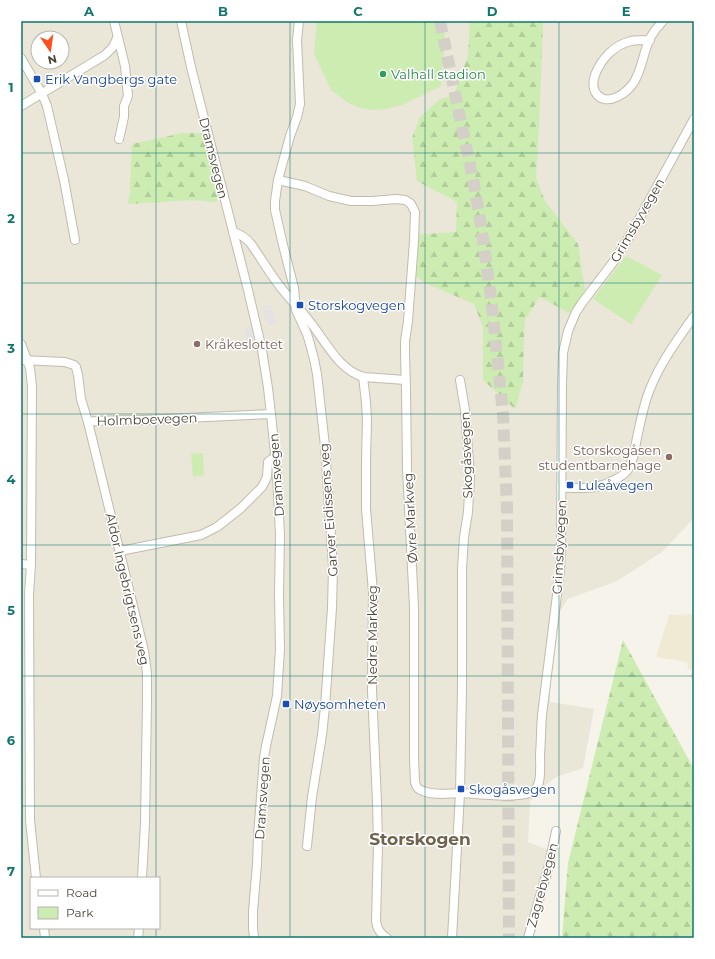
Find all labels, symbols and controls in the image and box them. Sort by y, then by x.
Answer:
text: A [83,3,95,19]
text: B [218,3,228,19]
text: C [353,3,363,19]
text: D [487,3,498,19]
text: E [622,3,631,19]
north arrow [30,30,70,70]
text: N [46,52,58,68]
place label: Valhall stadion [391,66,486,82]
marker: Valhall stadion [378,69,388,79]
place label: Erik Vangbergs gate [45,71,177,87]
marker: Erik Vangbergs gate [32,74,42,84]
text: 1 [8,79,14,95]
street label: Dramsvegen [196,116,232,200]
street label: Grimsbyvegen [606,175,668,265]
text: 2 [7,210,15,226]
place label: Storskogvegen [308,297,406,313]
marker: Storskogvegen [295,300,305,310]
place label: Kråkeslottet [205,336,283,352]
marker: Kråkeslottet [192,339,202,349]
text: 3 [6,340,15,356]
street label: Holmboevegen [96,409,198,429]
street label: Skogåsvegen [456,411,476,499]
street label: Dramsvegen [265,433,287,517]
place label: Storskogåsen studentbarnehage [539,442,661,473]
street label: Garver Eidissens veg [315,443,341,577]
marker: Storskogåsen studentbarnehage [664,452,674,462]
text: 4 [7,471,16,487]
street label: Øvre Markveg [400,472,420,564]
place label: Luleåvegen [578,477,653,493]
marker: Luleåvegen [565,480,575,490]
street label: Grimsbyvegen [549,499,569,595]
street label: Aldor Ingebrigtsens veg [103,511,153,667]
street label: Nedre Markveg [364,585,380,685]
text: 5 [7,602,15,618]
place label: Nøysomheten [294,696,386,712]
marker: Nøysomheten [281,699,291,709]
text: 6 [7,732,16,748]
street label: Dramsvegen [251,756,273,840]
place label: Skogåsvegen [469,781,556,797]
marker: Skogåsvegen [456,784,466,794]
district label: Storskogen [369,829,471,849]
street label: Zagrebvegen [523,841,561,929]
text: 7 [7,863,15,879]
legend [30,877,160,929]
text: Road [66,885,97,900]
text: Park [66,905,94,920]

